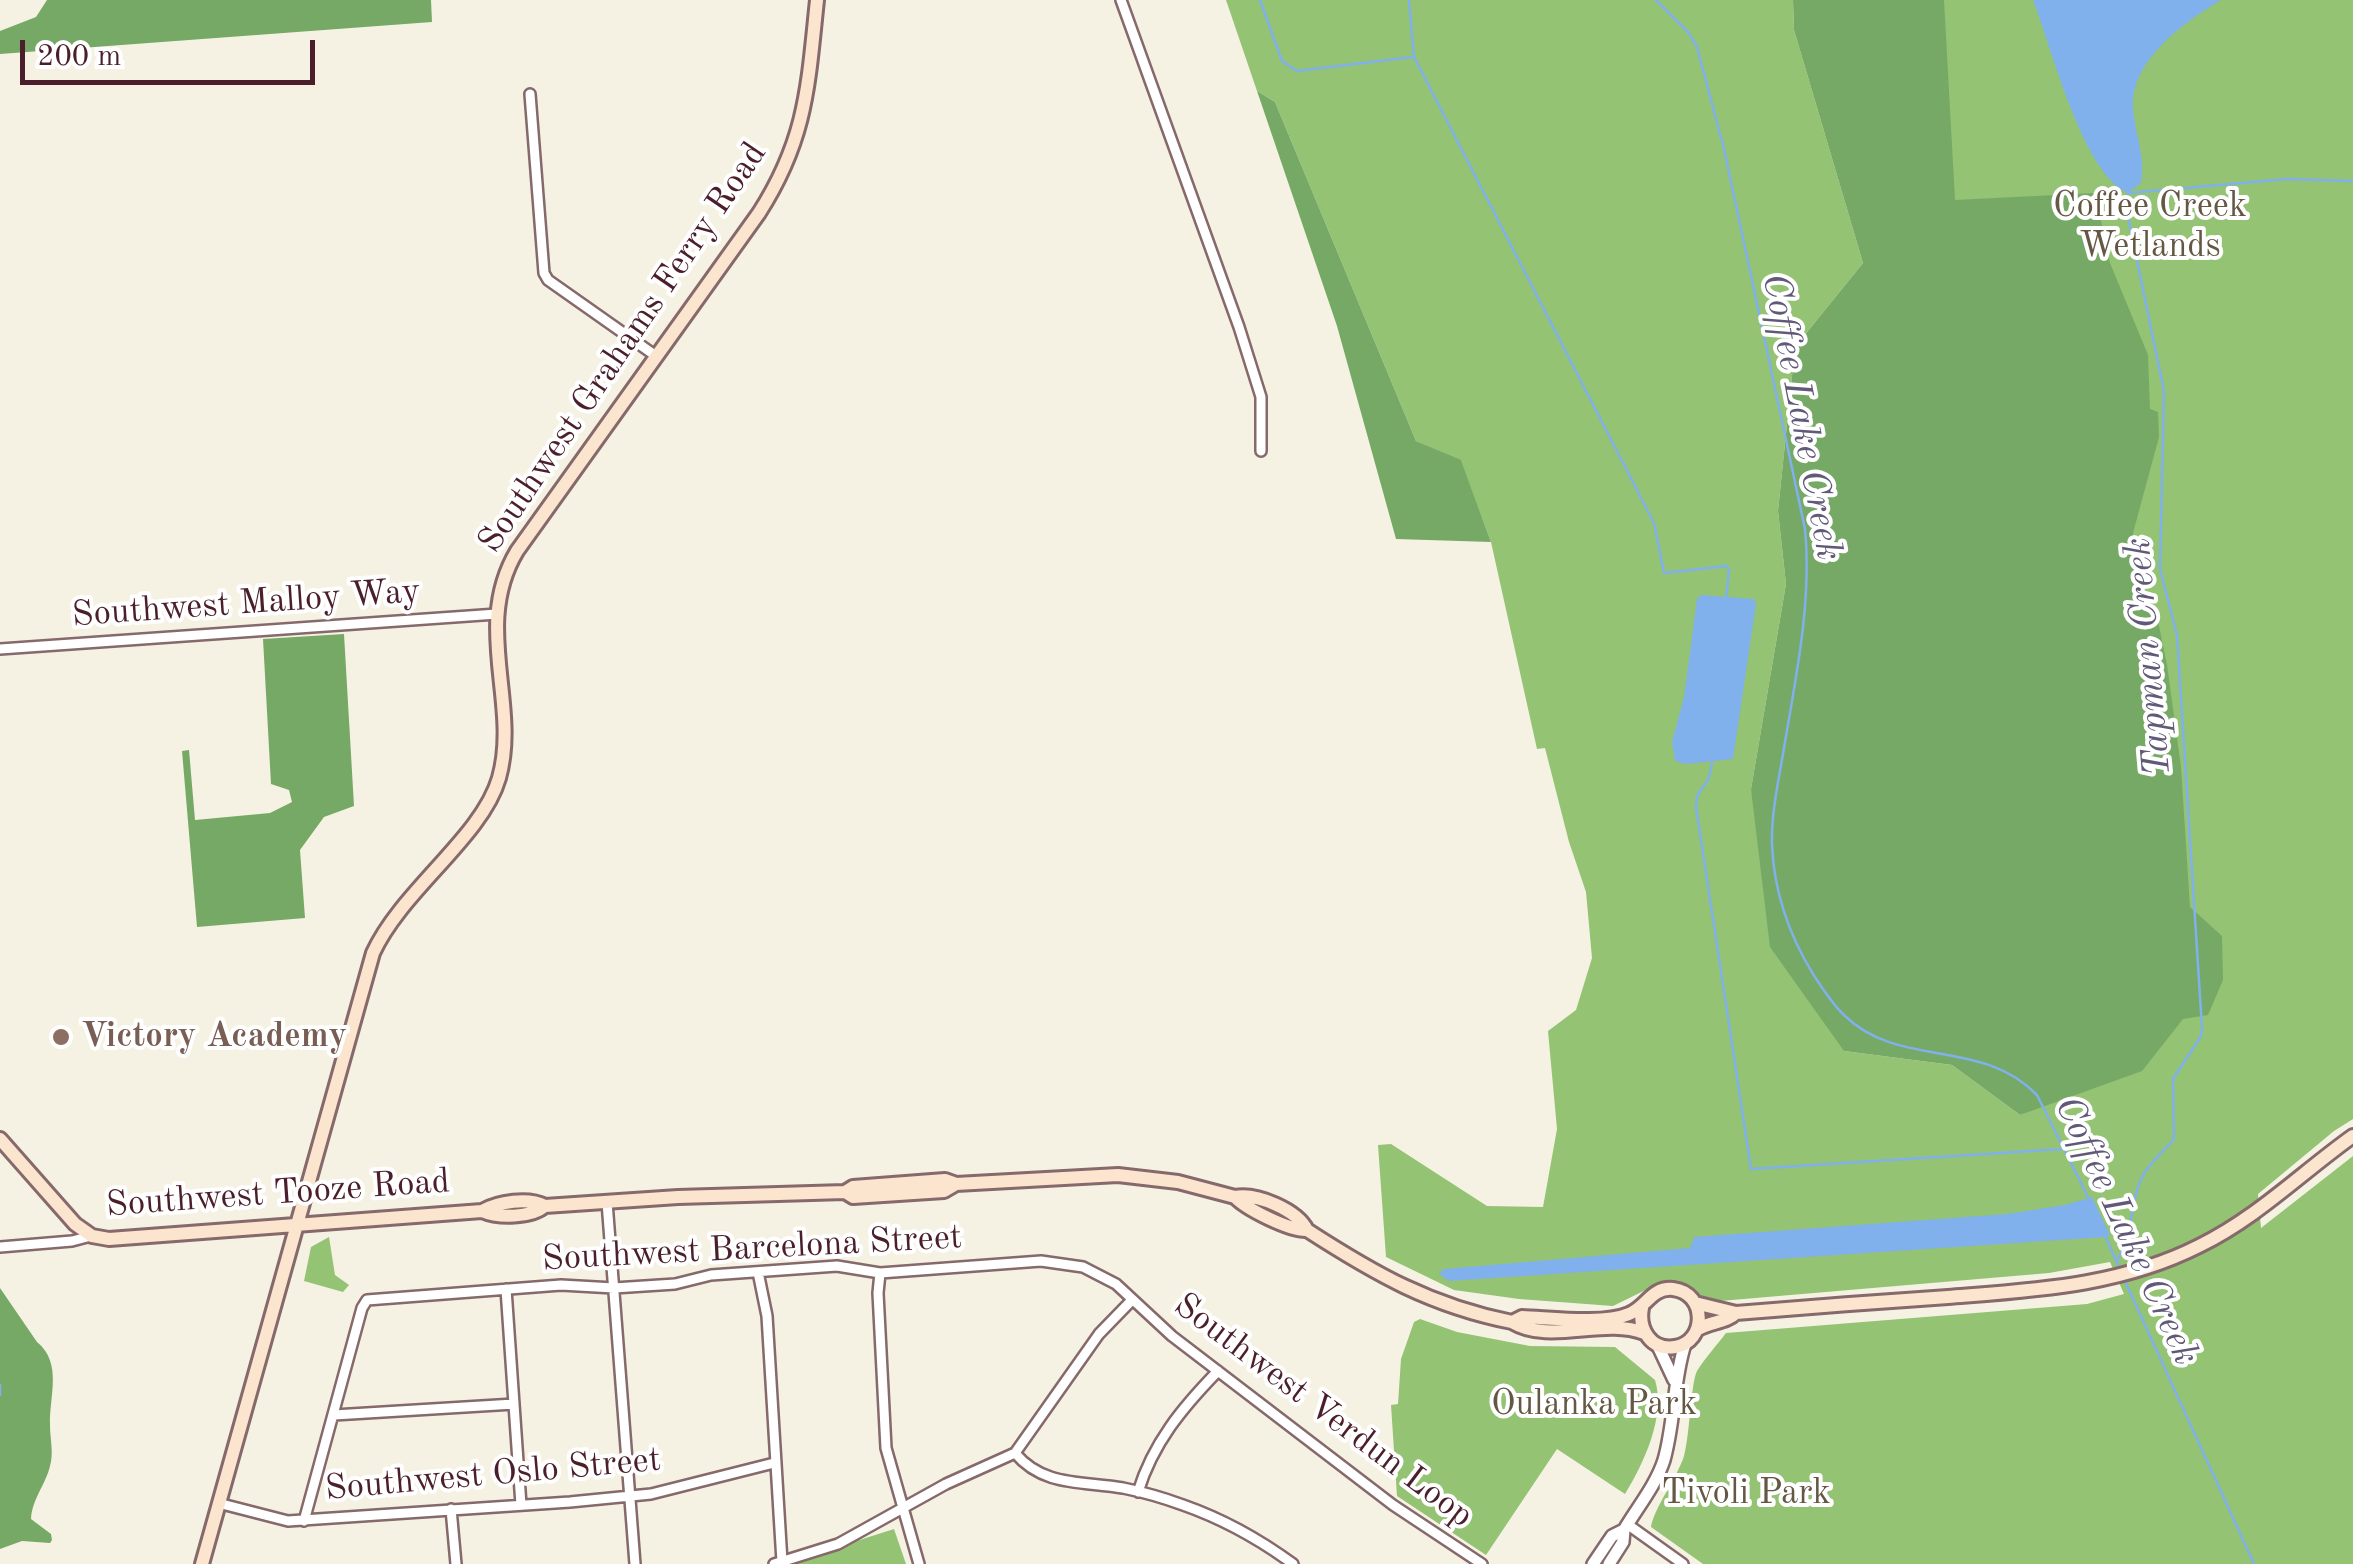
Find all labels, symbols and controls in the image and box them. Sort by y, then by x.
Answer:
scale bar [25,20,320,82]
text: 200 m [37,42,121,72]
street label: Southwest Grahams Ferry Road [470,135,776,561]
park label: Coffee Creek Wetlands [2053,186,2247,268]
water label: Coffee Lake Creek [1751,269,1851,565]
water label: Tapman Creek [2116,536,2182,778]
street label: Southwest Malloy Way [70,571,422,637]
place label: Victory Academy [81,1016,347,1058]
marker: Victory Academy [50,1026,72,1048]
water label: Coffee Lake Creek [2044,1089,2208,1373]
street label: Southwest Tooze Road [105,1161,451,1227]
street label: Southwest Barcelona Street [541,1217,963,1281]
street label: Southwest Verdun Loop [1165,1285,1481,1537]
park label: Oulanka Park [1491,1384,1697,1426]
street label: Southwest Oslo Street [323,1439,663,1511]
park label: Tivoli Park [1661,1473,1831,1515]

